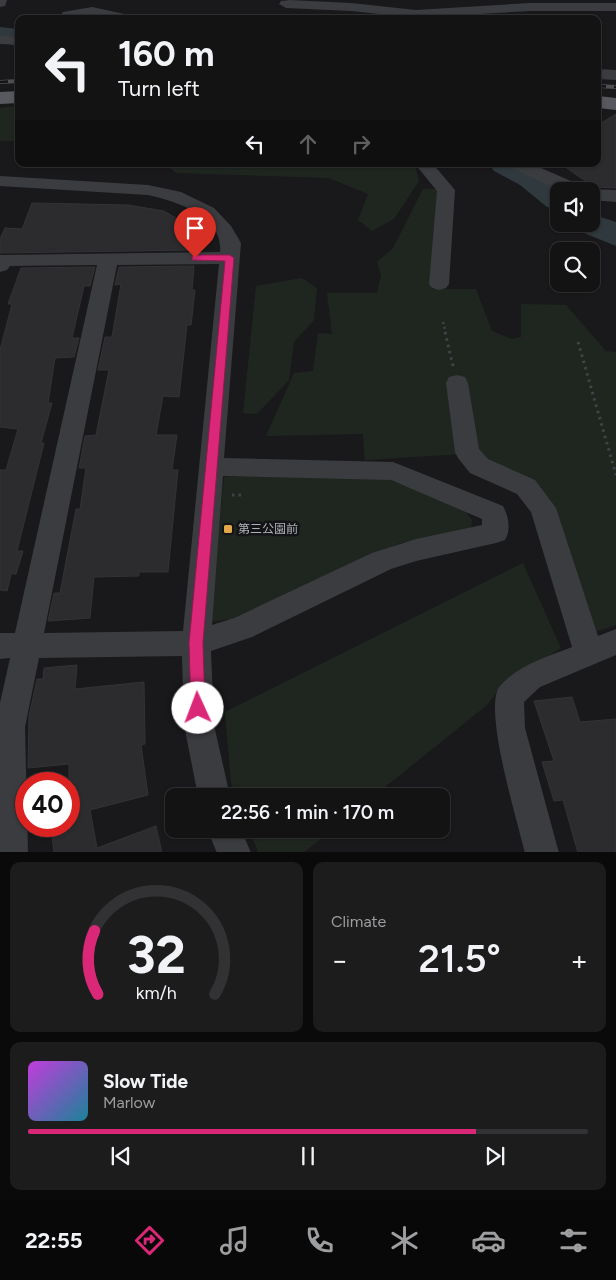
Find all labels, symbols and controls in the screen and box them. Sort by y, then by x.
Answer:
text: 160 m [118,33,215,75]
icon: left [35,35,100,100]
text: Turn left [118,75,200,102]
icon: left [241,130,269,158]
icon: ahead [294,130,322,158]
icon: right [347,130,375,158]
map controls [550,182,600,292]
button: sound [550,182,600,232]
pin [174,207,216,258]
icon: arrive [181,214,209,242]
button: search [550,242,600,292]
place label: 第三公園前 [238,522,298,536]
marker: 第三公園前 [222,523,234,535]
position arrow [171,681,223,733]
speed limit sign: 40 [15,772,80,837]
text: 22:56 · 1 min · 170 m [221,801,394,824]
text: Climate [331,912,386,931]
text: 32 [127,924,186,986]
text: 21.5° [418,936,501,982]
text: − [331,943,348,977]
text: + [571,943,588,977]
text: km/h [136,982,177,1003]
text: Slow Tide [103,1070,188,1093]
text: Marlow [103,1093,155,1112]
icon: previous [107,1142,135,1170]
icon: pause [294,1142,322,1170]
icon: next [481,1142,509,1170]
icon: directions [132,1223,167,1258]
icon: music [217,1223,252,1258]
icon: phone [302,1223,337,1258]
icon: climate [387,1223,422,1258]
icon: car [471,1223,506,1258]
icon: filters [556,1223,591,1258]
text: 22:55 [25,1227,83,1254]

